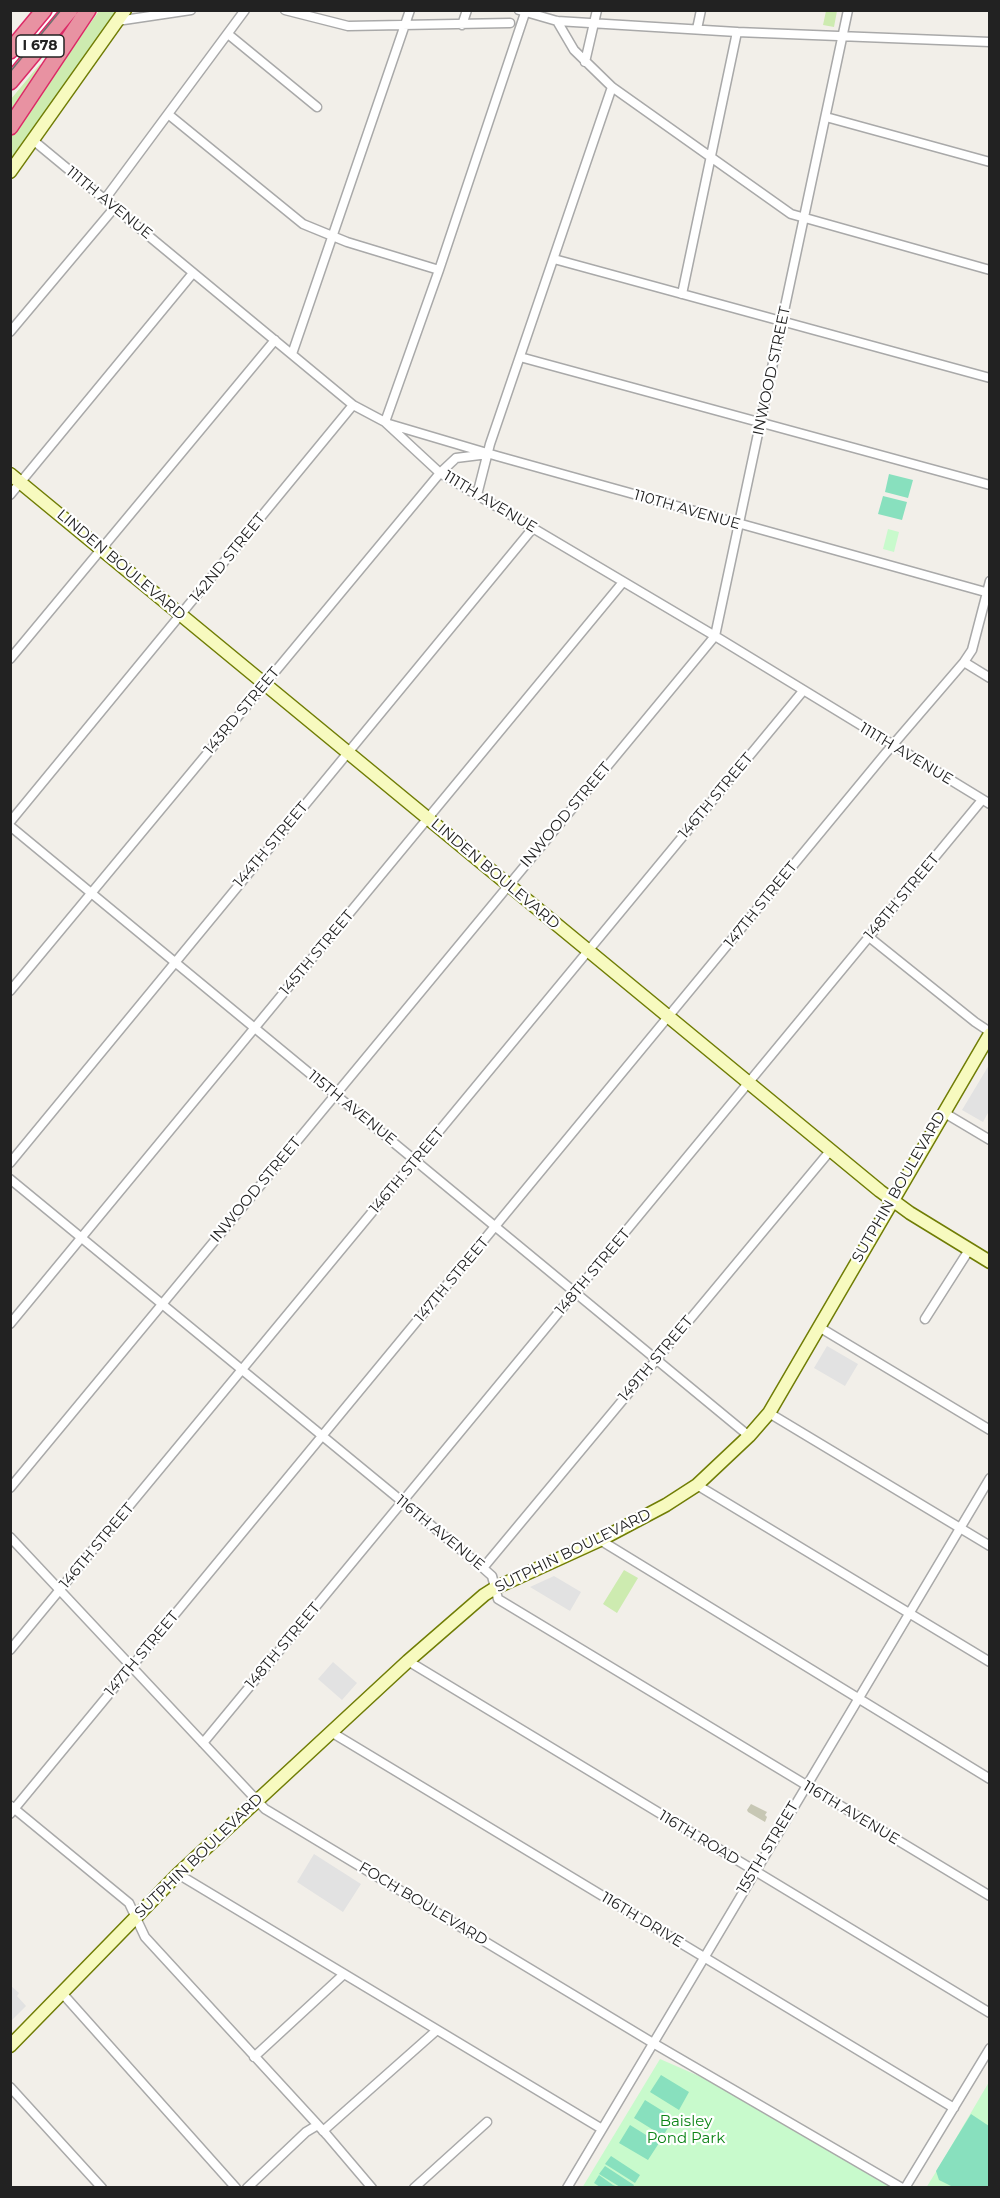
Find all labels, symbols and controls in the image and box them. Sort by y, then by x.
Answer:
road number: I 678 [16,35,64,57]
street label: 111TH AVENUE [62,163,156,243]
street label: INWOOD STREET [750,305,794,437]
street label: 111TH AVENUE [440,467,540,537]
street label: 110TH AVENUE [632,486,742,534]
street label: LINDEN BOULEVARD [53,506,189,624]
street label: 142ND STREET [187,510,269,606]
street label: 143RD STREET [200,664,284,758]
street label: 111TH AVENUE [856,719,956,789]
street label: 146TH STREET [675,750,757,842]
street label: INWOOD STREET [517,759,615,871]
street label: 144TH STREET [230,798,312,892]
street label: LINDEN BOULEVARD [427,815,563,933]
street label: 148TH STREET [861,850,943,944]
street label: 147TH STREET [721,858,801,952]
street label: 145TH STREET [276,907,358,999]
street label: 115TH AVENUE [304,1067,400,1149]
street label: SUTPHIN BOULEVARD [848,1108,950,1266]
street label: 146TH STREET [366,1125,448,1217]
street label: INWOOD STREET [207,1134,305,1246]
street label: 148TH STREET [552,1225,634,1319]
street label: 147TH STREET [411,1234,493,1326]
street label: 149TH STREET [615,1313,697,1405]
street label: 116TH AVENUE [392,1492,488,1574]
street label: 146TH STREET [56,1500,138,1592]
street label: SUTPHIN BOULEVARD [492,1505,654,1597]
street label: 148TH STREET [242,1599,324,1693]
street label: 147TH STREET [101,1608,183,1700]
street label: 116TH AVENUE [800,1777,902,1849]
street label: SUTPHIN BOULEVARD [131,1790,267,1922]
street label: 155TH STREET [733,1799,803,1897]
street label: 116TH ROAD [655,1807,743,1869]
street label: FOCH BOULEVARD [355,1858,491,1950]
street label: 116TH DRIVE [598,1888,686,1952]
park label: Baisley Pond Park [647,2113,725,2148]

